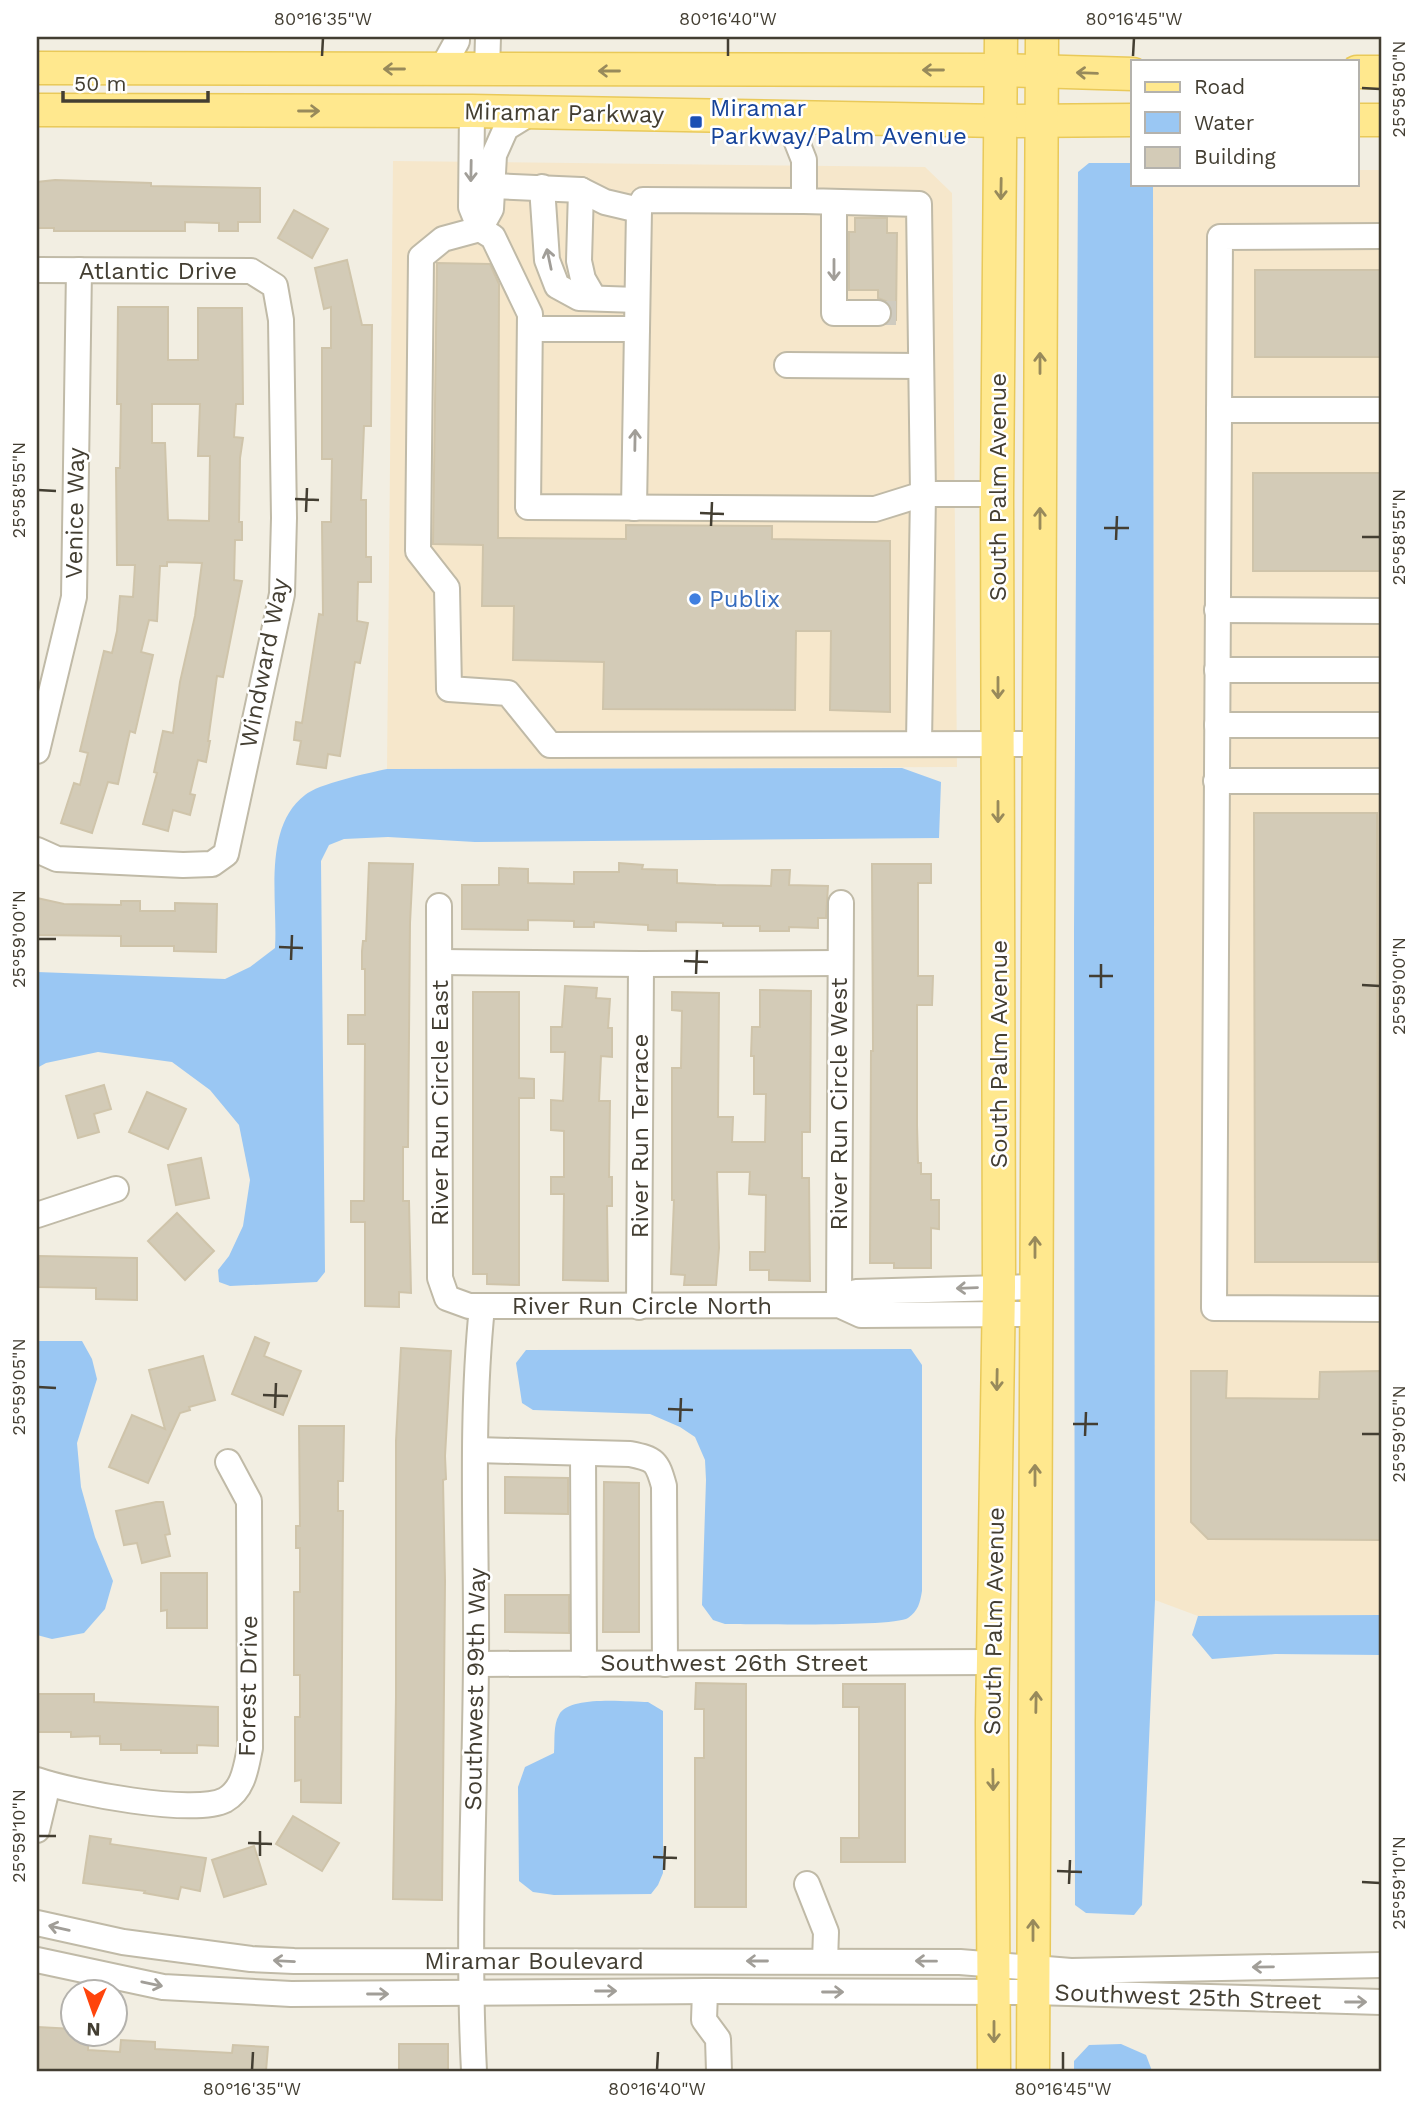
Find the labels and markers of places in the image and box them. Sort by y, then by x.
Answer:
place label: Miramar Parkway/Palm Avenue [710,94,967,150]
marker: Miramar Parkway/Palm Avenue [688,114,704,130]
place label: Publix [709,585,780,613]
marker: Publix [687,591,703,607]

